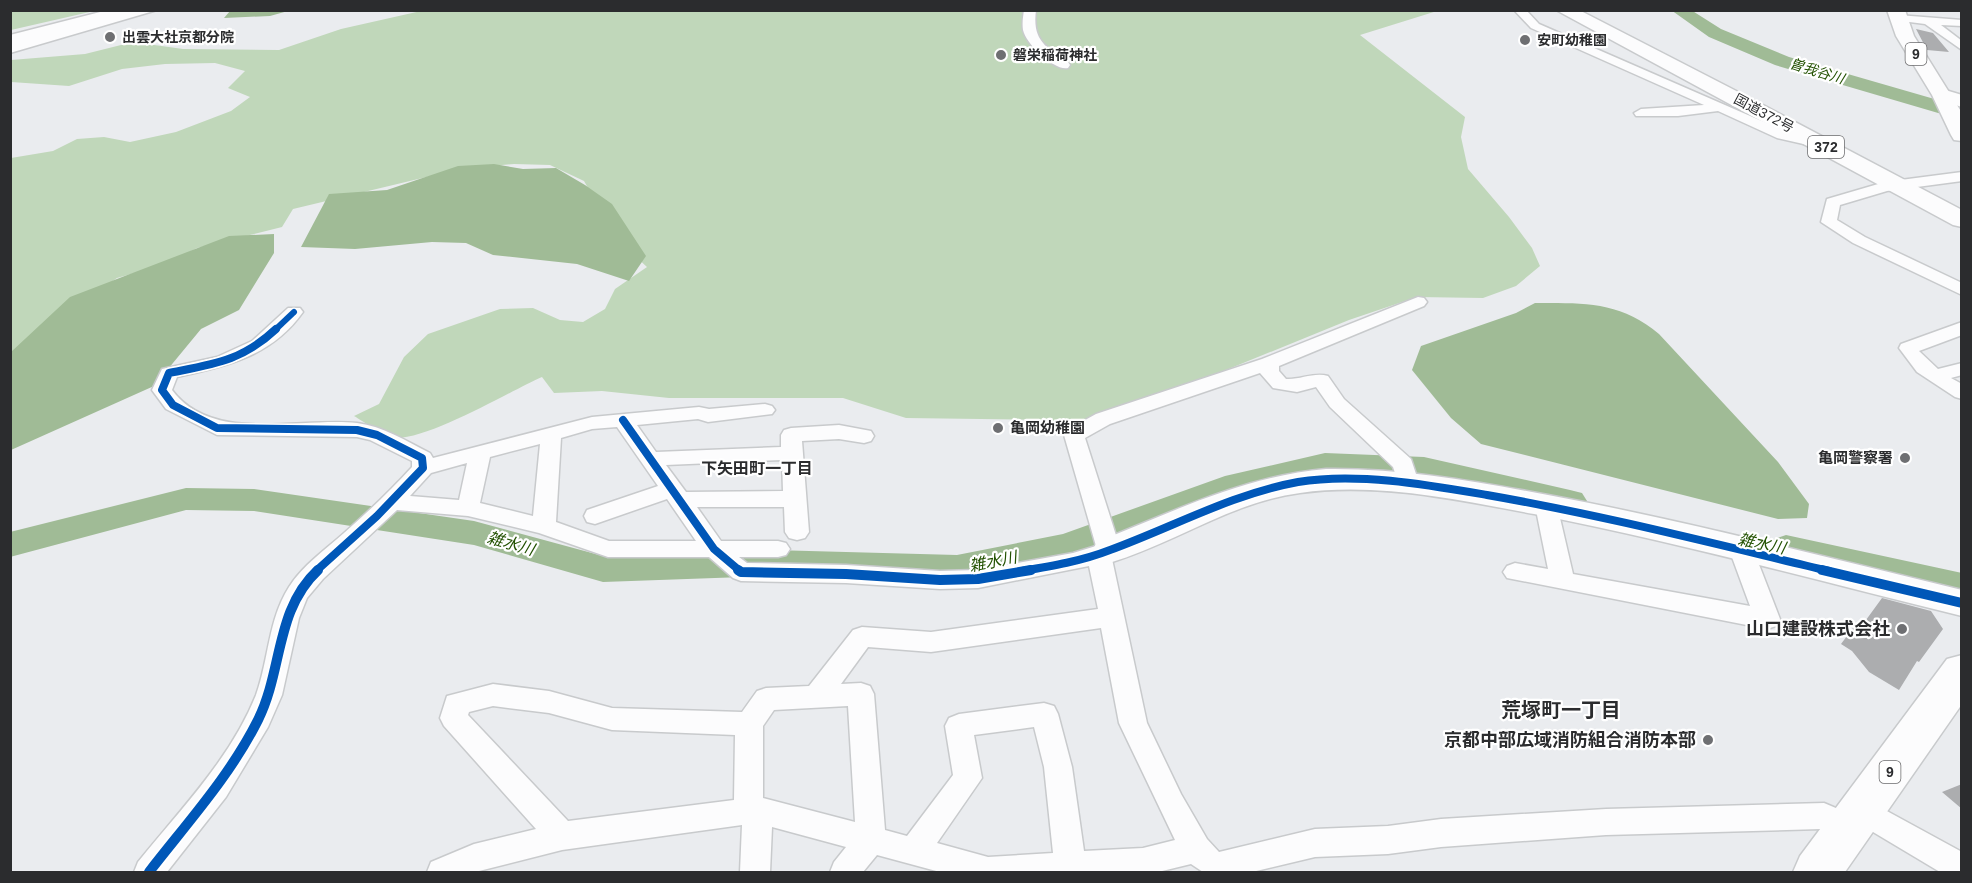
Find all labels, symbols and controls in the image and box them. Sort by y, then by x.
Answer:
place label: 出雲大社京都分院 [122,29,234,45]
marker: 出雲大社京都分院 [103,30,117,44]
place label: 安町幼稚園 [1537,32,1607,48]
marker: 安町幼稚園 [1518,33,1532,47]
road number: 9 [1906,43,1926,65]
place label: 磐栄稲荷神社 [1013,47,1097,63]
marker: 磐栄稲荷神社 [994,48,1008,62]
water label: 曽我谷川 [1788,55,1848,87]
street label: 国道372号 [1731,91,1797,135]
road number: 372 [1808,136,1844,158]
place label: 亀岡幼稚園 [1010,419,1085,436]
marker: 亀岡幼稚園 [991,421,1005,435]
place label: 亀岡警察署 [1818,449,1893,466]
marker: 亀岡警察署 [1898,451,1912,465]
district label: 下矢田町一丁目 [701,460,813,477]
water label: 雑水川 [485,529,538,559]
water label: 雑水川 [1737,530,1789,557]
water label: 雑水川 [968,548,1020,574]
place label: 山口建設株式会社 [1746,619,1890,639]
marker: 山口建設株式会社 [1895,622,1909,636]
district label: 荒塚町一丁目 [1501,699,1621,721]
place label: 京都中部広域消防組合消防本部 [1444,730,1696,750]
marker: 京都中部広域消防組合消防本部 [1701,733,1715,747]
road number: 9 [1880,761,1900,783]

